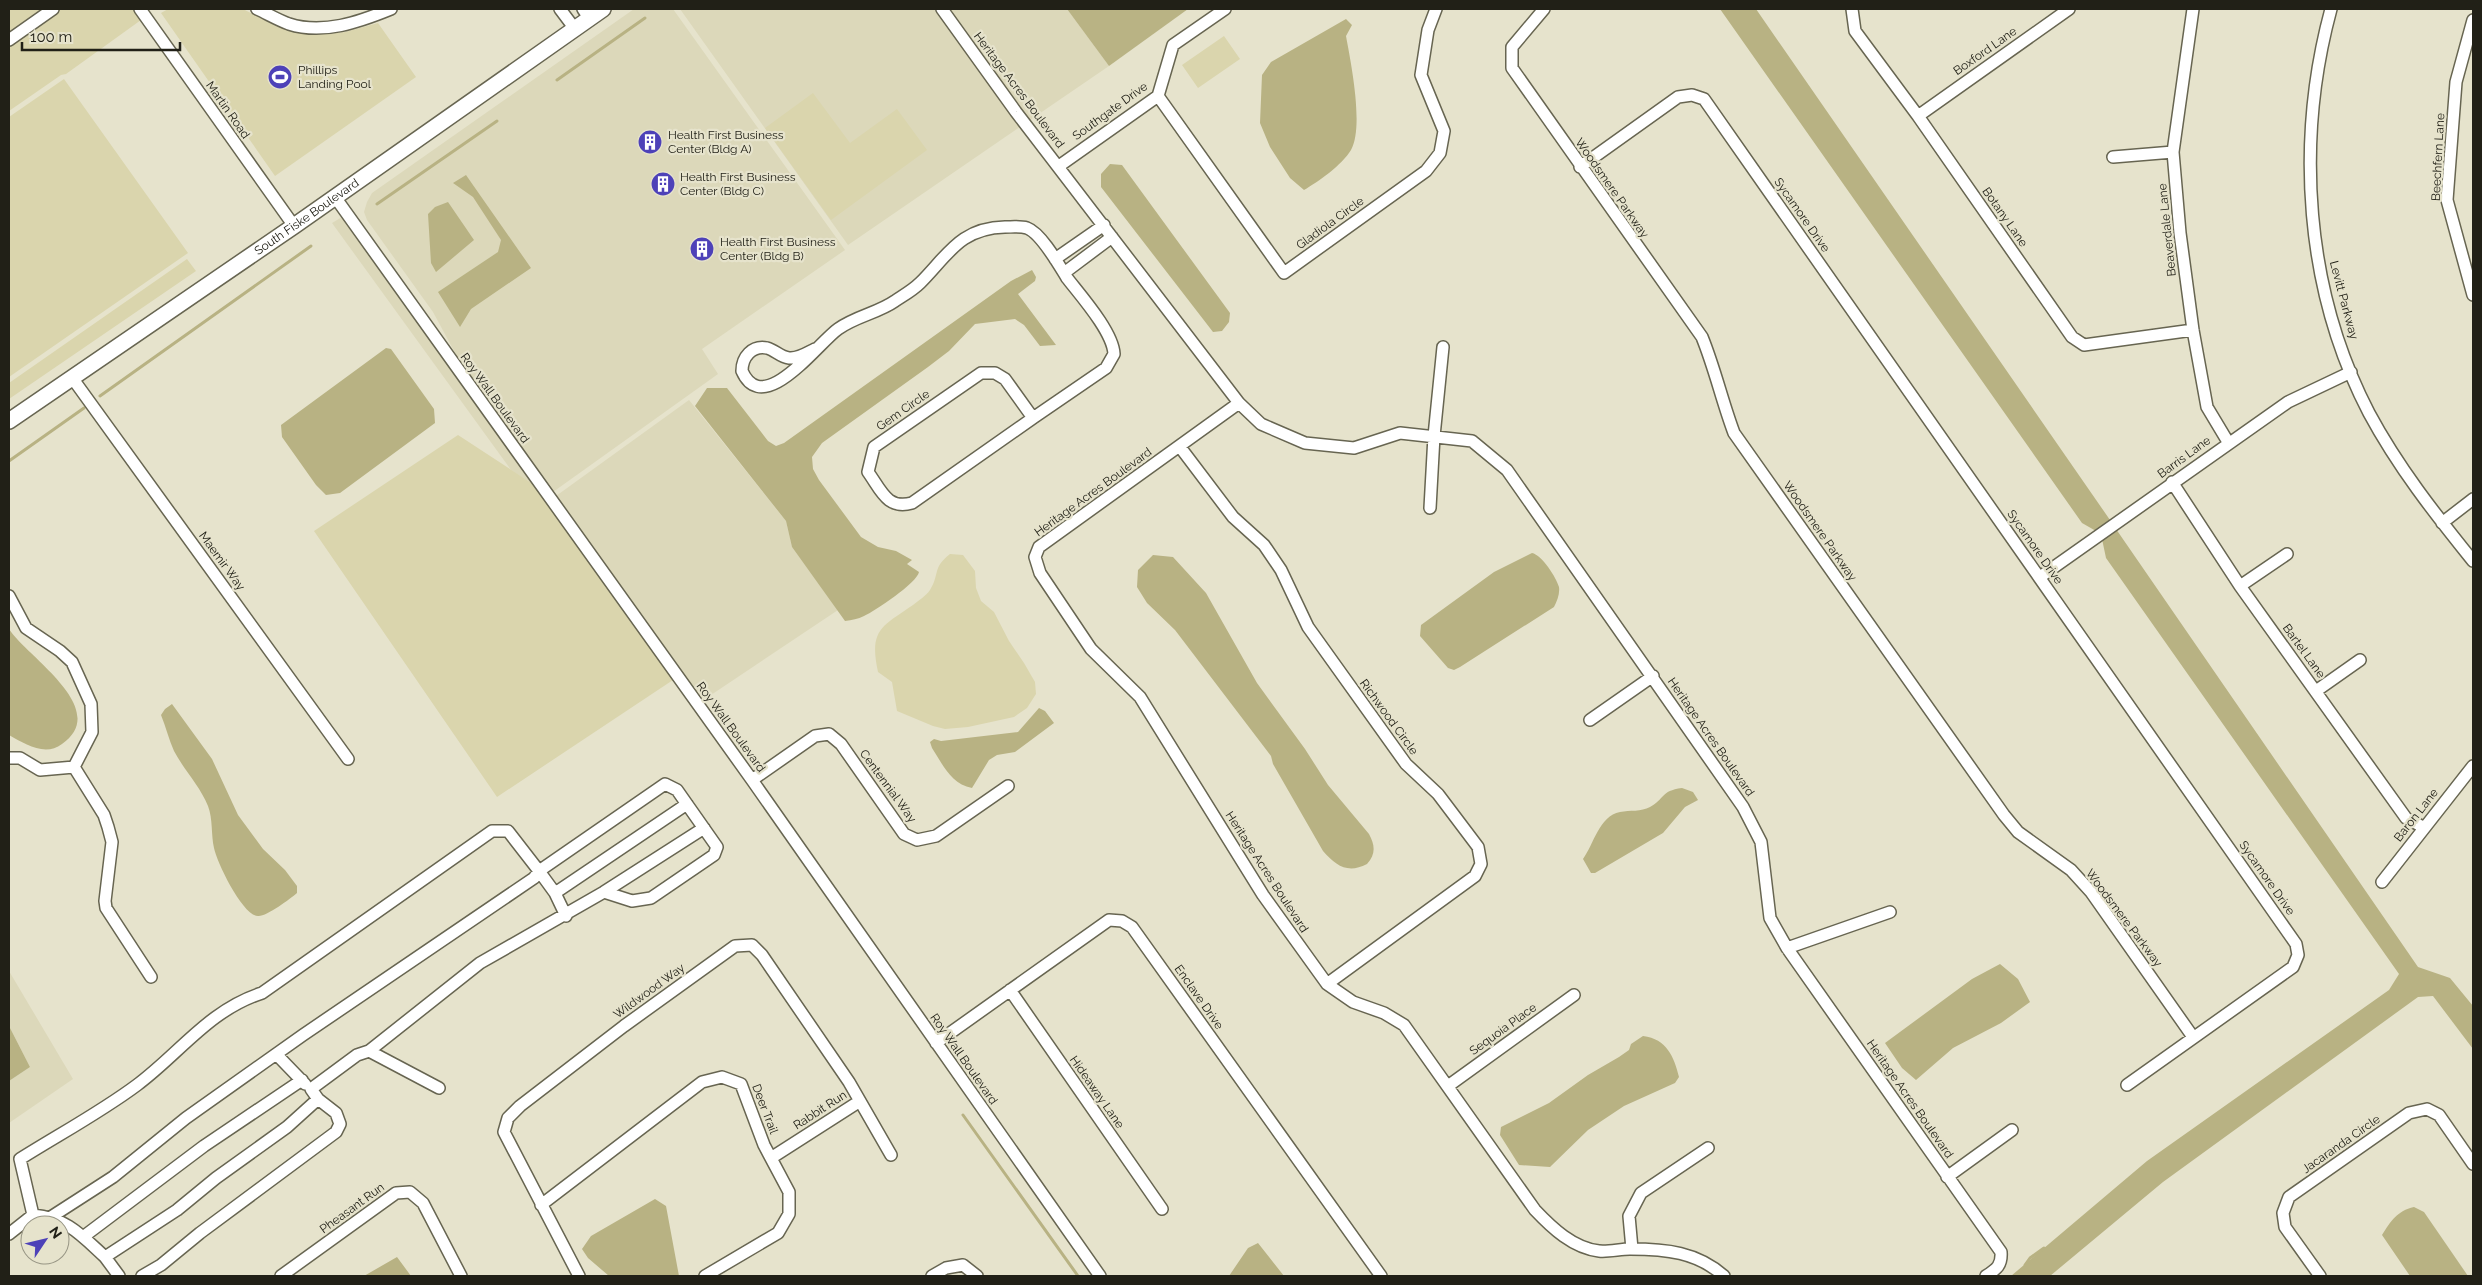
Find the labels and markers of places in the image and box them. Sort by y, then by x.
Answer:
place label: Phillips Landing Pool [298,63,372,91]
sports icon: Phillips Landing Pool [267,64,293,90]
place label: Health First Business Center (Bldg A) [668,128,784,156]
building icon: Health First Business Center (Bldg A) [637,129,663,155]
place label: Health First Business Center (Bldg C) [680,170,796,198]
building icon: Health First Business Center (Bldg C) [650,171,676,197]
place label: Health First Business Center (Bldg B) [720,235,836,263]
building icon: Health First Business Center (Bldg B) [689,236,715,262]

